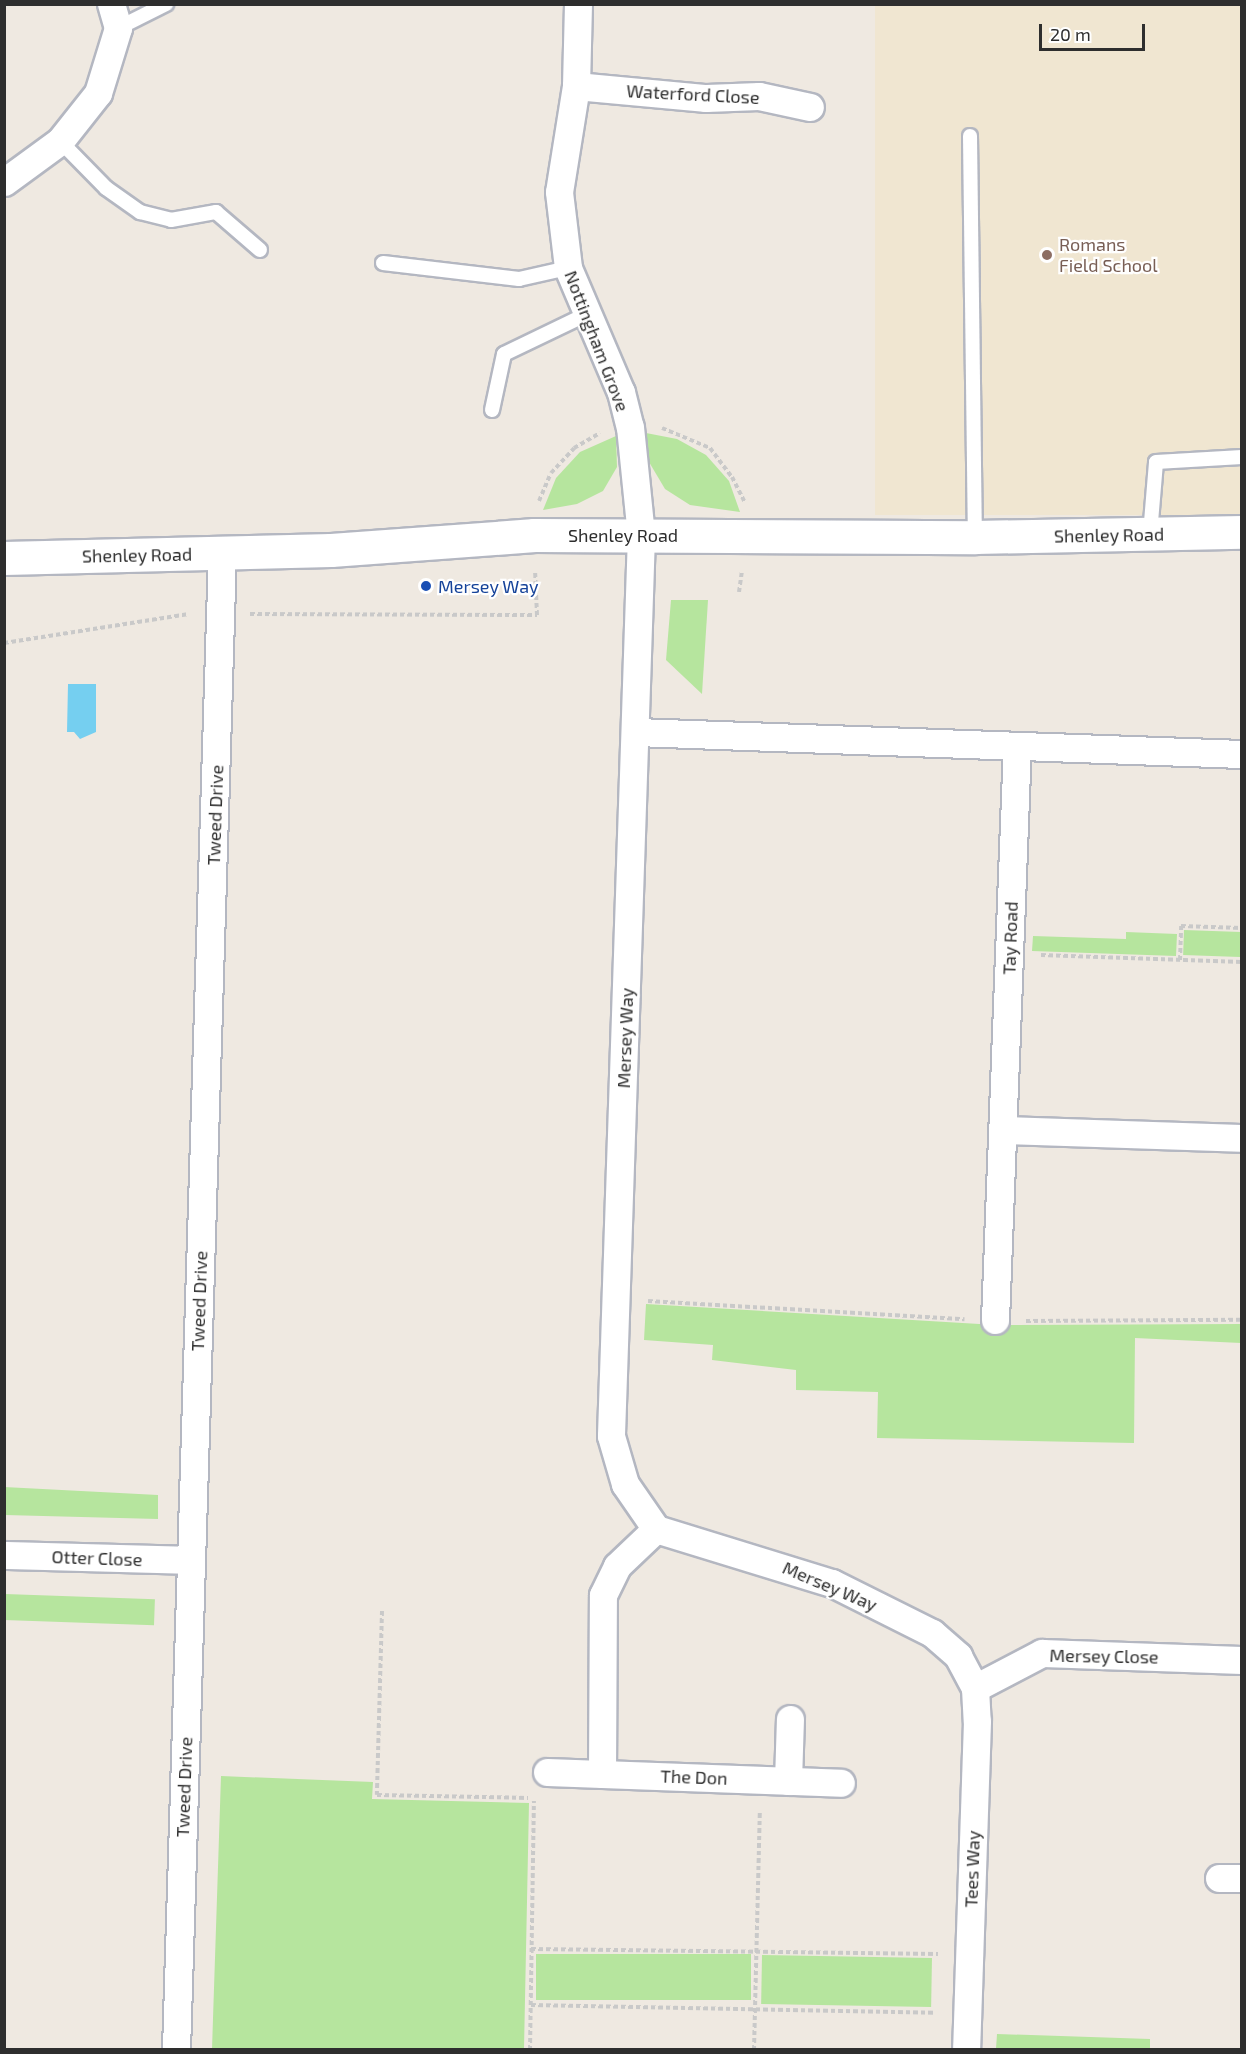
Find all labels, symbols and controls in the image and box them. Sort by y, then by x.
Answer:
scale bar [1042,12,1148,50]
text: 20 m [1050,23,1091,45]
street label: Waterford Close [626,80,760,108]
place label: Romans Field School [1059,234,1158,276]
marker: Romans Field School [1040,248,1054,262]
street label: Nottingham Grove [560,267,634,415]
street label: Shenley Road [1054,523,1164,547]
street label: Shenley Road [568,524,678,546]
street label: Shenley Road [82,543,192,567]
place label: Mersey Way [438,575,539,597]
marker: Mersey Way [419,579,433,593]
street label: Tweed Drive [202,764,228,866]
street label: Tay Road [998,901,1022,975]
street label: Mersey Way [612,987,638,1089]
street label: Tweed Drive [186,1250,212,1352]
street label: Otter Close [51,1546,143,1570]
street label: Mersey Way [779,1556,881,1616]
street label: Mersey Close [1049,1644,1159,1668]
street label: Tweed Drive [171,1736,197,1838]
street label: The Don [660,1765,728,1789]
street label: Tees Way [960,1830,984,1908]

